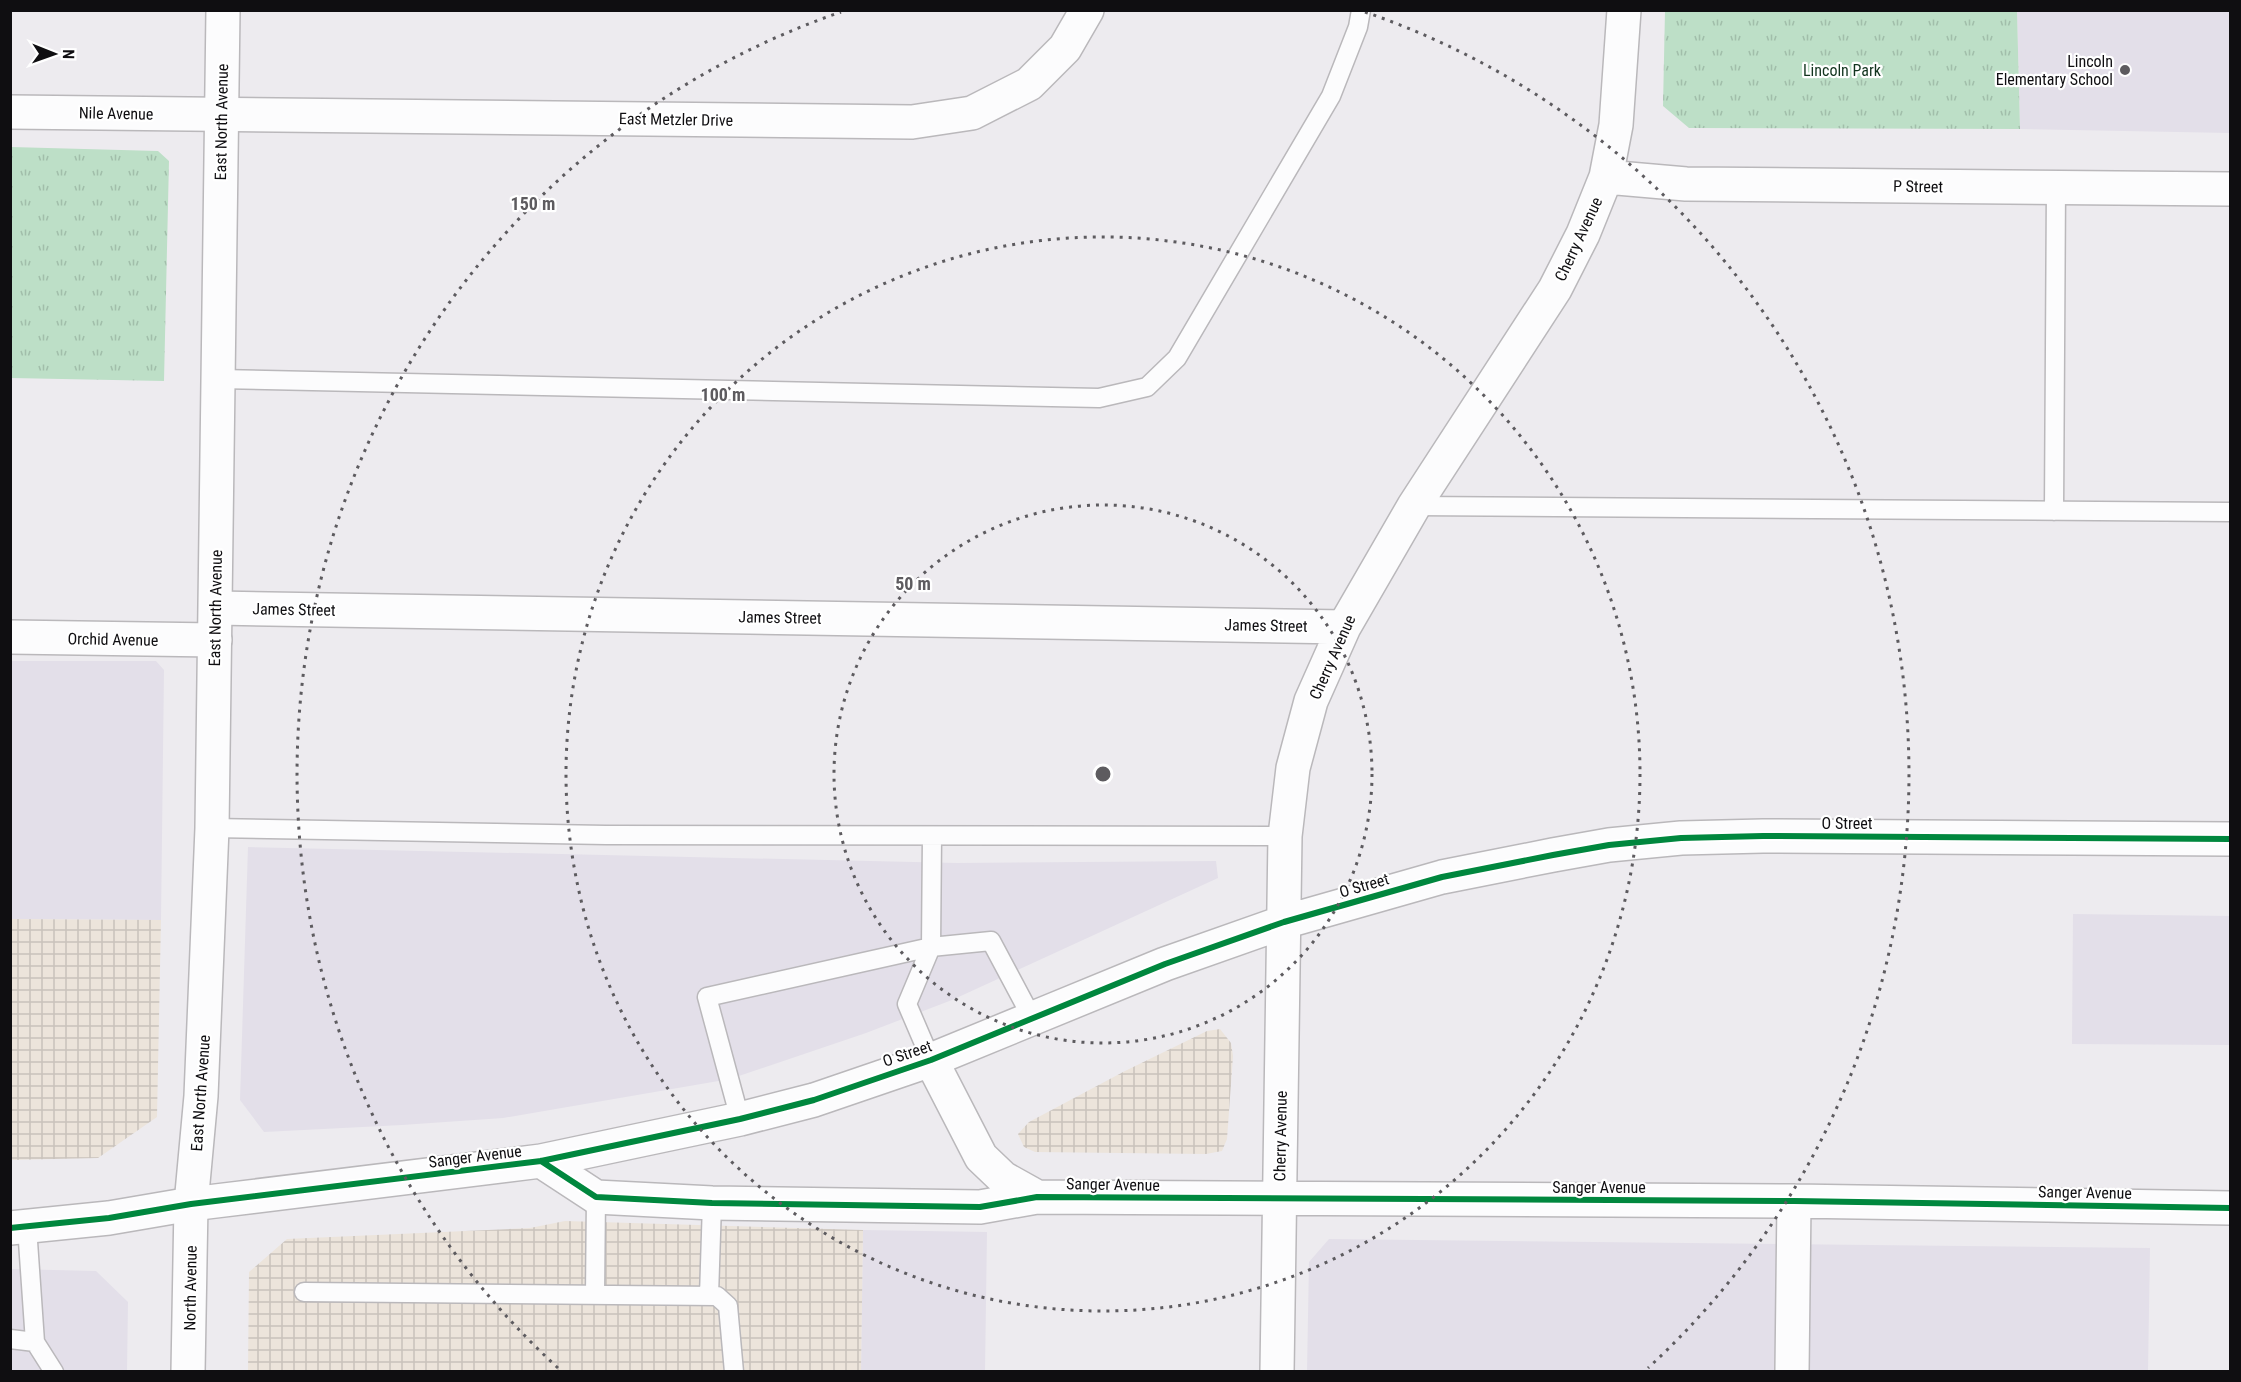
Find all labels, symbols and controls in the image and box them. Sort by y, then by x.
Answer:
north arrow [24,24,84,84]
text: N [59,49,78,59]
place label: Lincoln Elementary School [1996,52,2113,89]
park label: Lincoln Park [1803,61,1882,80]
street label: East North Avenue [211,63,232,181]
marker: Lincoln Elementary School [2118,63,2132,77]
street label: Nile Avenue [79,103,153,124]
street label: East Metzler Drive [619,109,733,130]
street label: P Street [1893,177,1943,196]
text: 150 m [511,193,555,214]
street label: Cherry Avenue [1551,194,1606,284]
text: 100 m [701,384,745,405]
street label: East North Avenue [205,549,226,667]
text: 50 m [895,573,931,594]
street label: James Street [252,599,336,620]
street label: James Street [738,607,822,628]
street label: Cherry Avenue [1305,612,1360,702]
street label: James Street [1224,615,1308,636]
street label: Orchid Avenue [67,629,159,650]
centre of rings [1093,764,1113,784]
street label: O Street [1822,814,1873,833]
street label: O Street [1337,869,1391,902]
street label: East North Avenue [187,1034,214,1152]
street label: O Street [880,1036,935,1071]
street label: Cherry Avenue [1270,1091,1291,1181]
street label: Sanger Avenue [427,1141,523,1172]
street label: Sanger Avenue [1066,1174,1160,1195]
street label: Sanger Avenue [1552,1178,1646,1197]
street label: Sanger Avenue [2038,1182,2132,1203]
street label: North Avenue [180,1245,201,1331]

